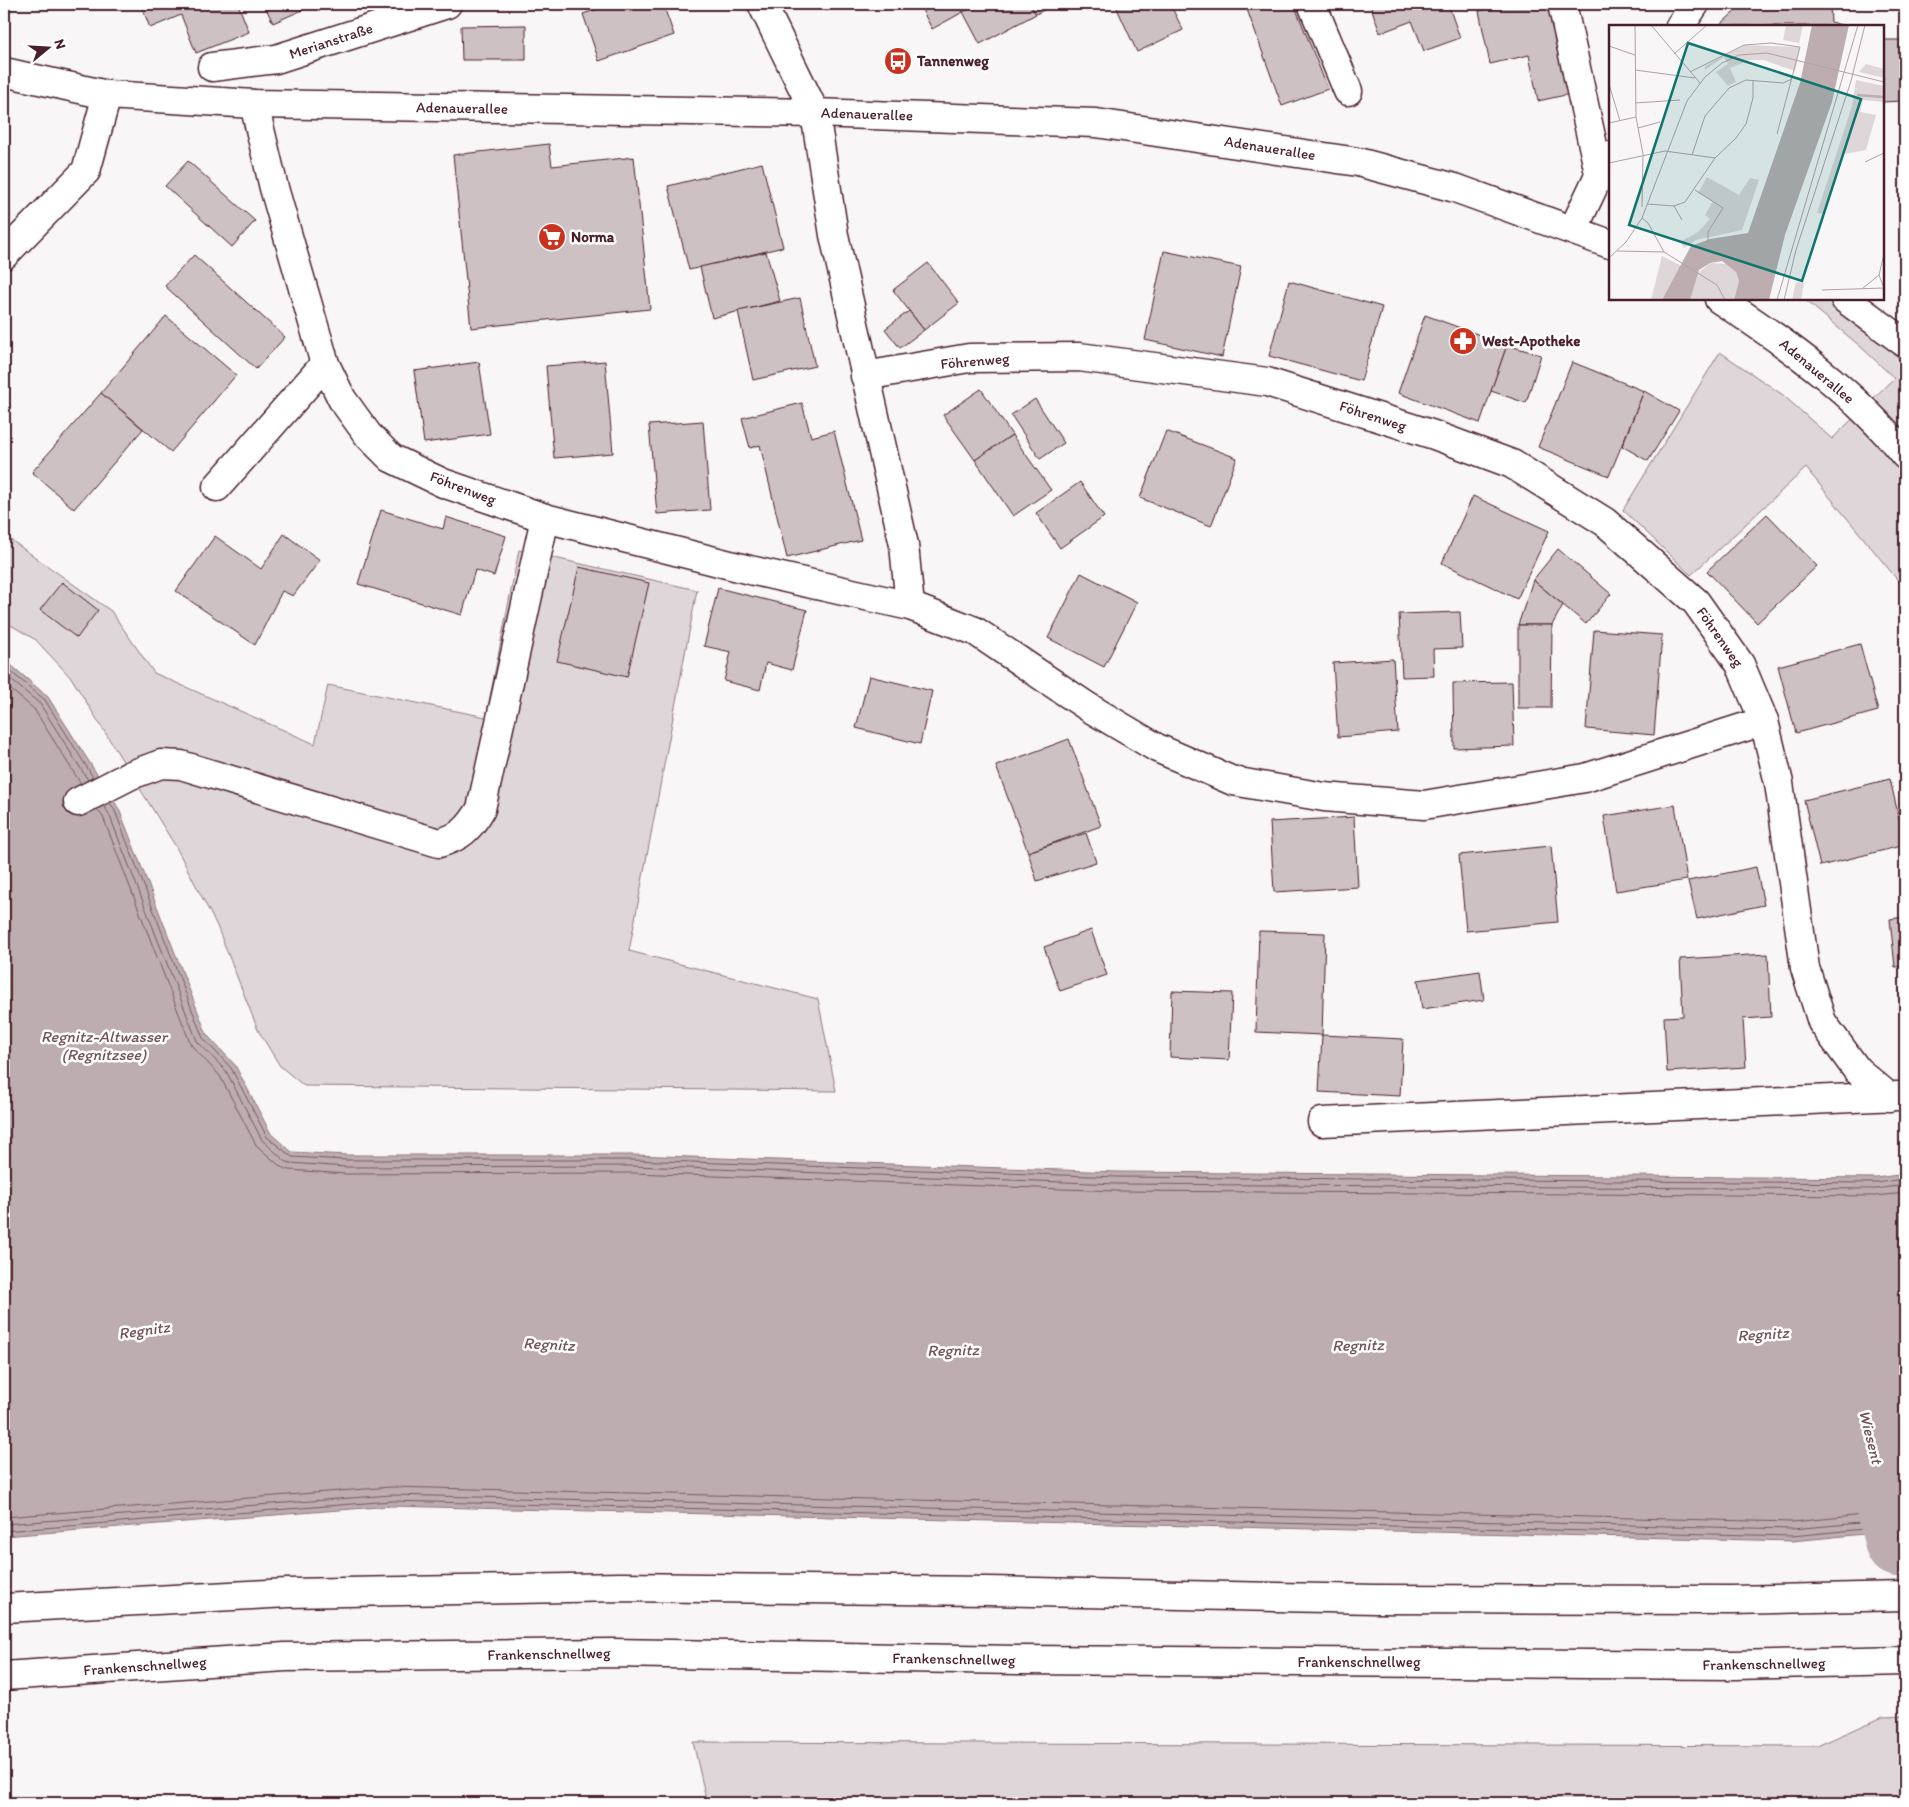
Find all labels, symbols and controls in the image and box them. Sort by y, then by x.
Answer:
street label: Merianstraße [287,19,375,63]
north arrow [22,22,72,72]
inset map [1609,25,1884,300]
text: N [50,37,69,51]
bus stop icon: Tannenweg [883,46,913,76]
place label: Tannenweg [916,52,989,71]
street label: Adenauerallee [416,98,508,118]
street label: Adenauerallee [821,103,913,125]
street label: Adenauerallee [1223,132,1317,164]
supermarket icon: Norma [537,222,567,252]
place label: Norma [571,228,615,246]
pharmacy icon: West-Apotheke [1448,326,1478,356]
place label: West-Apotheke [1482,332,1580,351]
street label: Adenauerallee [1776,335,1858,407]
street label: Föhrenweg [940,349,1011,373]
street label: Föhrenweg [1337,397,1409,435]
street label: Föhrenweg [427,467,499,509]
street label: Föhrenweg [1693,603,1747,671]
water label: Regnitz-Altwasser (Regnitzsee) [41,1027,169,1064]
water label: Regnitz [117,1317,172,1343]
water label: Regnitz [1737,1323,1791,1345]
water label: Regnitz [523,1333,577,1355]
water label: Regnitz [1332,1335,1385,1355]
water label: Regnitz [927,1340,980,1360]
water label: Wiesent [1855,1408,1887,1468]
street label: Frankenschnellweg [487,1644,611,1664]
street label: Frankenschnellweg [892,1649,1016,1669]
street label: Frankenschnellweg [83,1653,207,1679]
street label: Frankenschnellweg [1297,1653,1421,1671]
street label: Frankenschnellweg [1702,1654,1826,1674]

